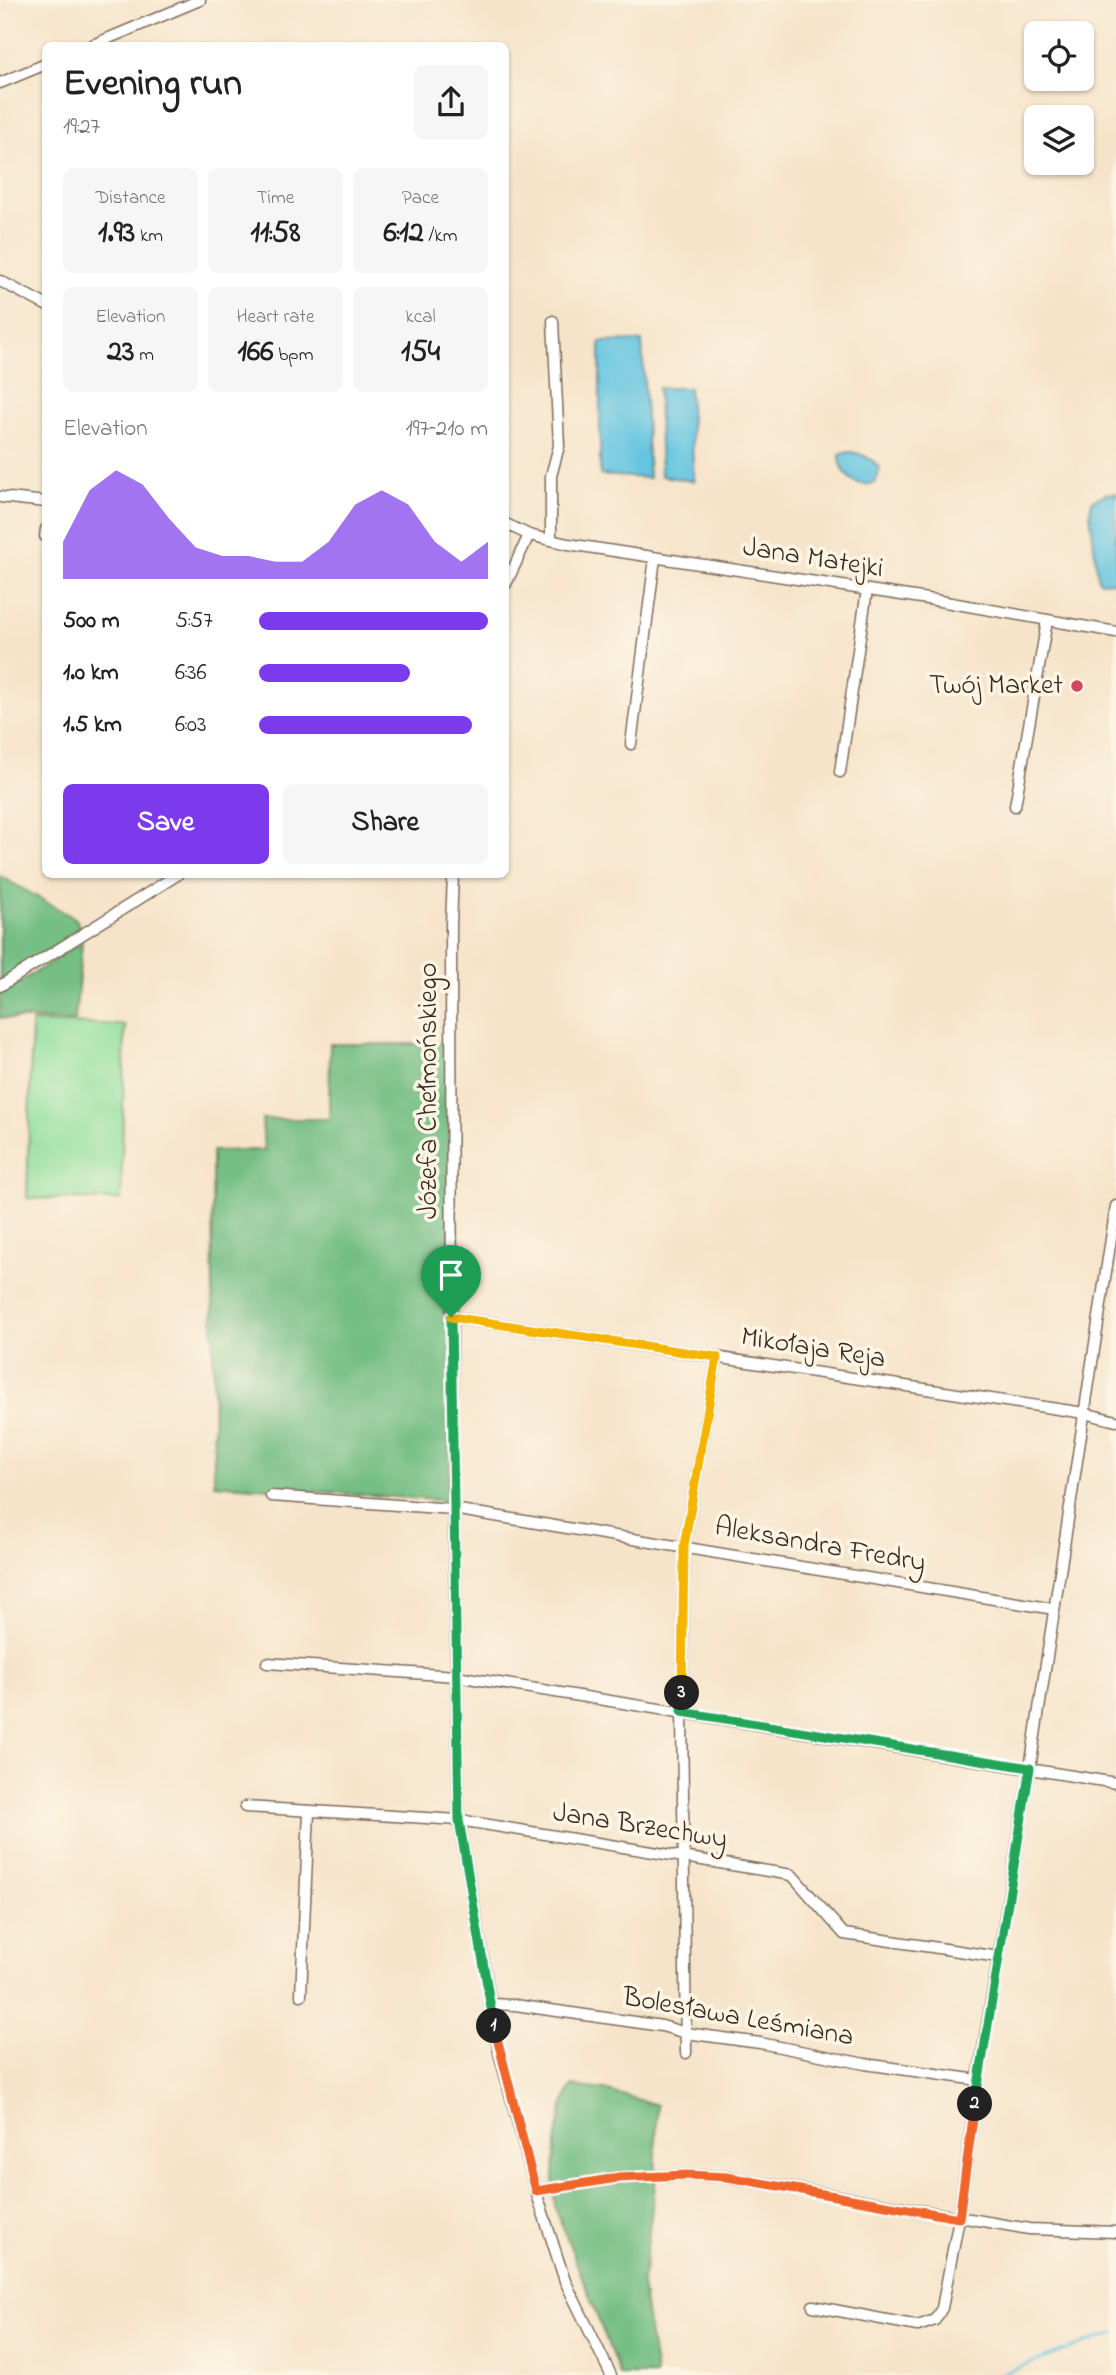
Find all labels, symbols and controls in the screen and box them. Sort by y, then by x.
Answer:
map controls [1024,21,1094,175]
button: locate [1024,21,1094,91]
text: Evening run [63,57,242,113]
button: share [414,65,488,139]
button: layers [1024,105,1094,175]
text: 19:27 [63,111,100,144]
text: Distance [96,185,166,212]
text: Time [257,185,294,212]
text: Pace [402,185,439,212]
text: 1.93 [98,212,135,256]
text: 11:58 [250,212,301,256]
text: 6:12 [384,212,424,256]
text: km [135,223,163,250]
text: /km [424,223,457,250]
text: Elevation [96,304,165,331]
text: Heart rate [237,304,314,331]
text: kcal [405,304,436,331]
text: 23 [107,331,134,375]
text: 166 [238,331,274,375]
text: 154 [401,331,440,375]
text: m [134,342,154,369]
text: bpm [274,342,313,369]
text: Elevation [63,413,148,446]
text: 197–210 m [405,413,488,446]
street label: Jana Matejki [740,528,886,590]
text: 500 m [63,605,120,638]
text: 5:57 [175,605,213,638]
text: 1.0 km [63,657,119,690]
text: 6:36 [175,657,207,690]
place label: Twój Market [929,666,1063,707]
marker: Twój Market [1069,678,1085,694]
text: 1.5 km [63,709,122,742]
text: 6:03 [175,709,207,742]
button: Save [63,784,269,864]
button: Share [283,784,488,864]
street label: Józefa Chełmońskiego [409,963,450,1219]
pin [421,1245,481,1317]
icon: arrive [432,1256,470,1294]
street label: Mikołaja Reja [738,1317,888,1381]
street label: Aleksandra Fredry [711,1507,929,1585]
pin: 3 [664,1676,700,1710]
text: 3 [678,1679,685,1706]
street label: Jana Brzechwy [550,1793,730,1861]
street label: Bolesława Leśmiana [618,1977,857,2059]
pin: 1 [476,2008,512,2044]
text: 1 [490,2012,497,2039]
pin: 2 [958,2086,992,2122]
text: 2 [970,2090,979,2117]

